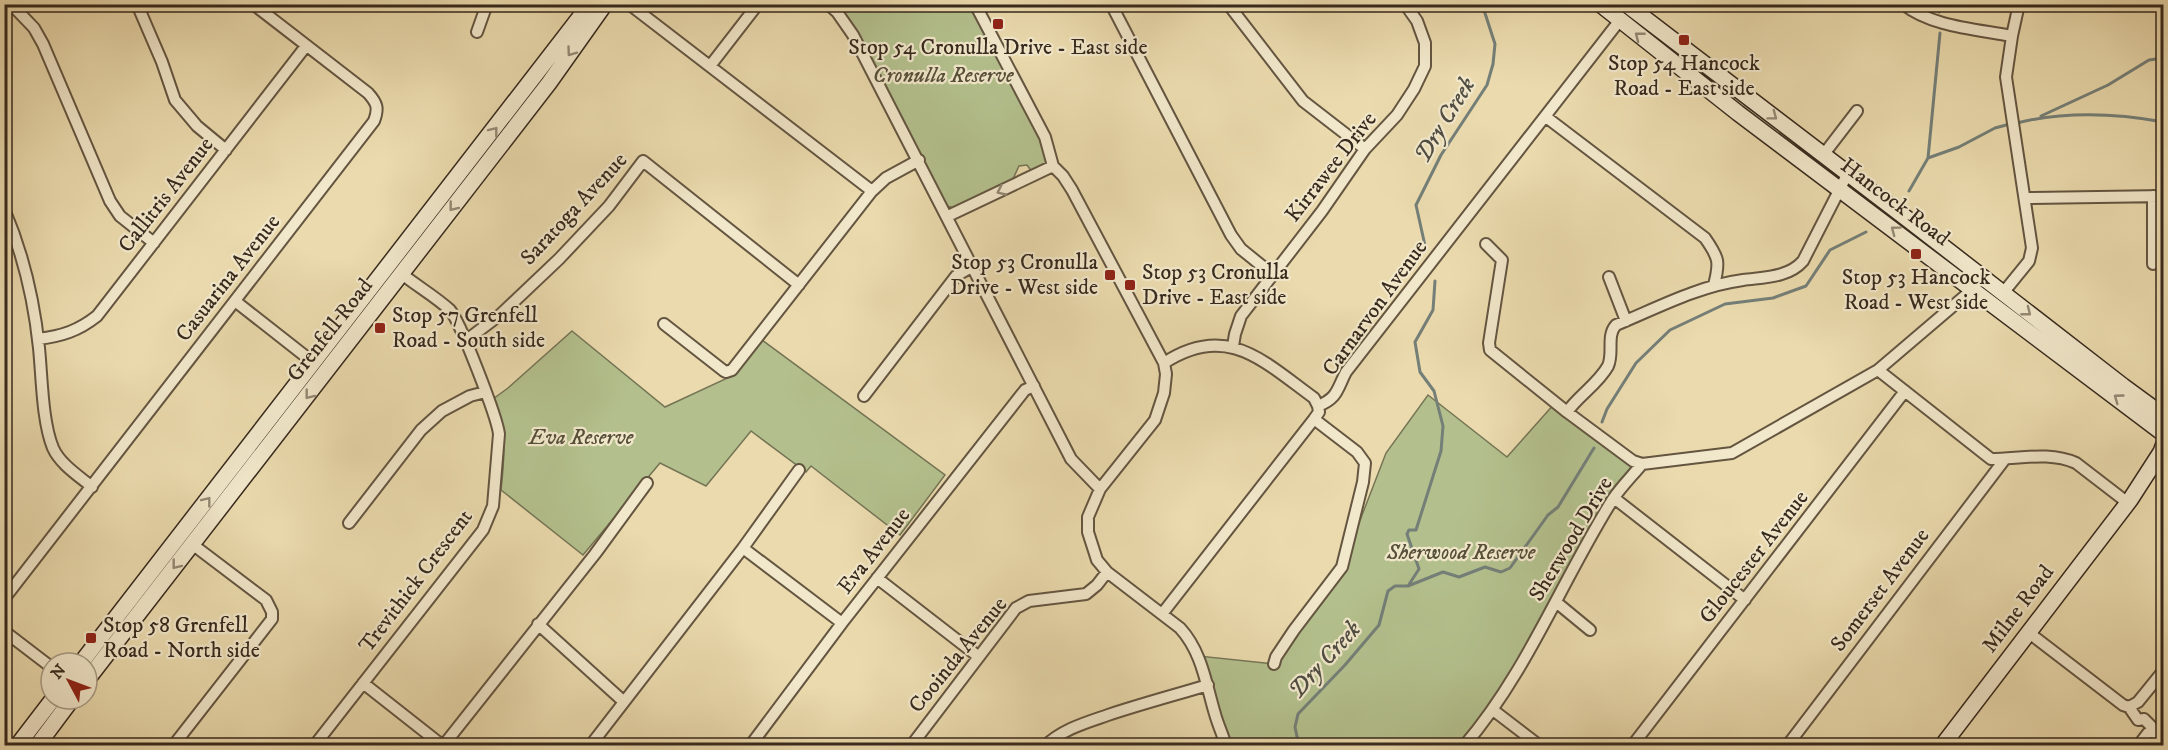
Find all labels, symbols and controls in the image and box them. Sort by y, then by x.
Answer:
marker: Stop 54 Cronulla Drive - East side [991,17,1005,31]
one-way arrow [1635,32,1646,43]
marker: Stop 54 Hancock Road - East side [1677,33,1691,47]
place label: Stop 54 Cronulla Drive - East side [848,34,1148,61]
one-way arrow [567,45,578,56]
place label: Stop 54 Hancock Road - East side [1608,50,1760,102]
park label: Cronulla Reserve [873,62,1014,89]
water label: Dry Creek [1408,72,1482,168]
street label: Kirrawee Drive [1280,106,1382,228]
one-way arrow [1767,108,1778,119]
one-way arrow [486,126,497,137]
street label: Callitris Avenue [113,132,219,258]
street label: Saratoga Avenue [515,147,633,271]
street label: Hancock Road [1835,152,1955,252]
one-way arrow [996,184,1007,196]
one-way arrow [450,200,461,211]
street label: Casuarina Avenue [170,209,286,347]
one-way arrow [1891,226,1902,237]
street label: Carnarvon Avenue [1317,235,1433,381]
marker: Stop 53 Hancock Road - West side [1909,247,1923,261]
place label: Stop 53 Cronulla Drive - West side [950,249,1099,301]
place label: Stop 53 Cronulla Drive - East side [1142,259,1290,311]
place label: Stop 53 Hancock Road - West side [1842,264,1990,316]
marker: Stop 53 Cronulla Drive - West side [1103,268,1117,282]
street label: Grenfell Road [281,273,379,387]
marker: Stop 53 Cronulla Drive - East side [1123,278,1137,292]
place label: Stop 57 Grenfell Road - South side [392,302,545,354]
one-way arrow [2021,304,2032,315]
marker: Stop 57 Grenfell Road - South side [373,321,387,335]
one-way arrow [305,388,316,399]
one-way arrow [2113,394,2124,405]
park label: Eva Reserve [527,424,634,451]
street label: Sherwood Drive [1523,472,1619,606]
street label: Gloucester Avenue [1694,485,1814,629]
one-way arrow [200,496,211,507]
street label: Eva Avenue [832,502,916,600]
street label: Trevithick Crescent [353,504,479,658]
street label: Somerset Avenue [1825,523,1935,657]
park label: Sherwood Reserve [1386,539,1536,566]
one-way arrow [172,559,183,570]
street label: Milne Road [1976,560,2060,658]
street label: Cooinda Avenue [903,591,1013,719]
place label: Stop 58 Grenfell Road - North side [103,612,260,664]
water label: Dry Creek [1282,615,1368,705]
marker: Stop 58 Grenfell Road - North side [84,631,98,645]
north arrow [39,651,99,711]
text: N [47,660,70,683]

